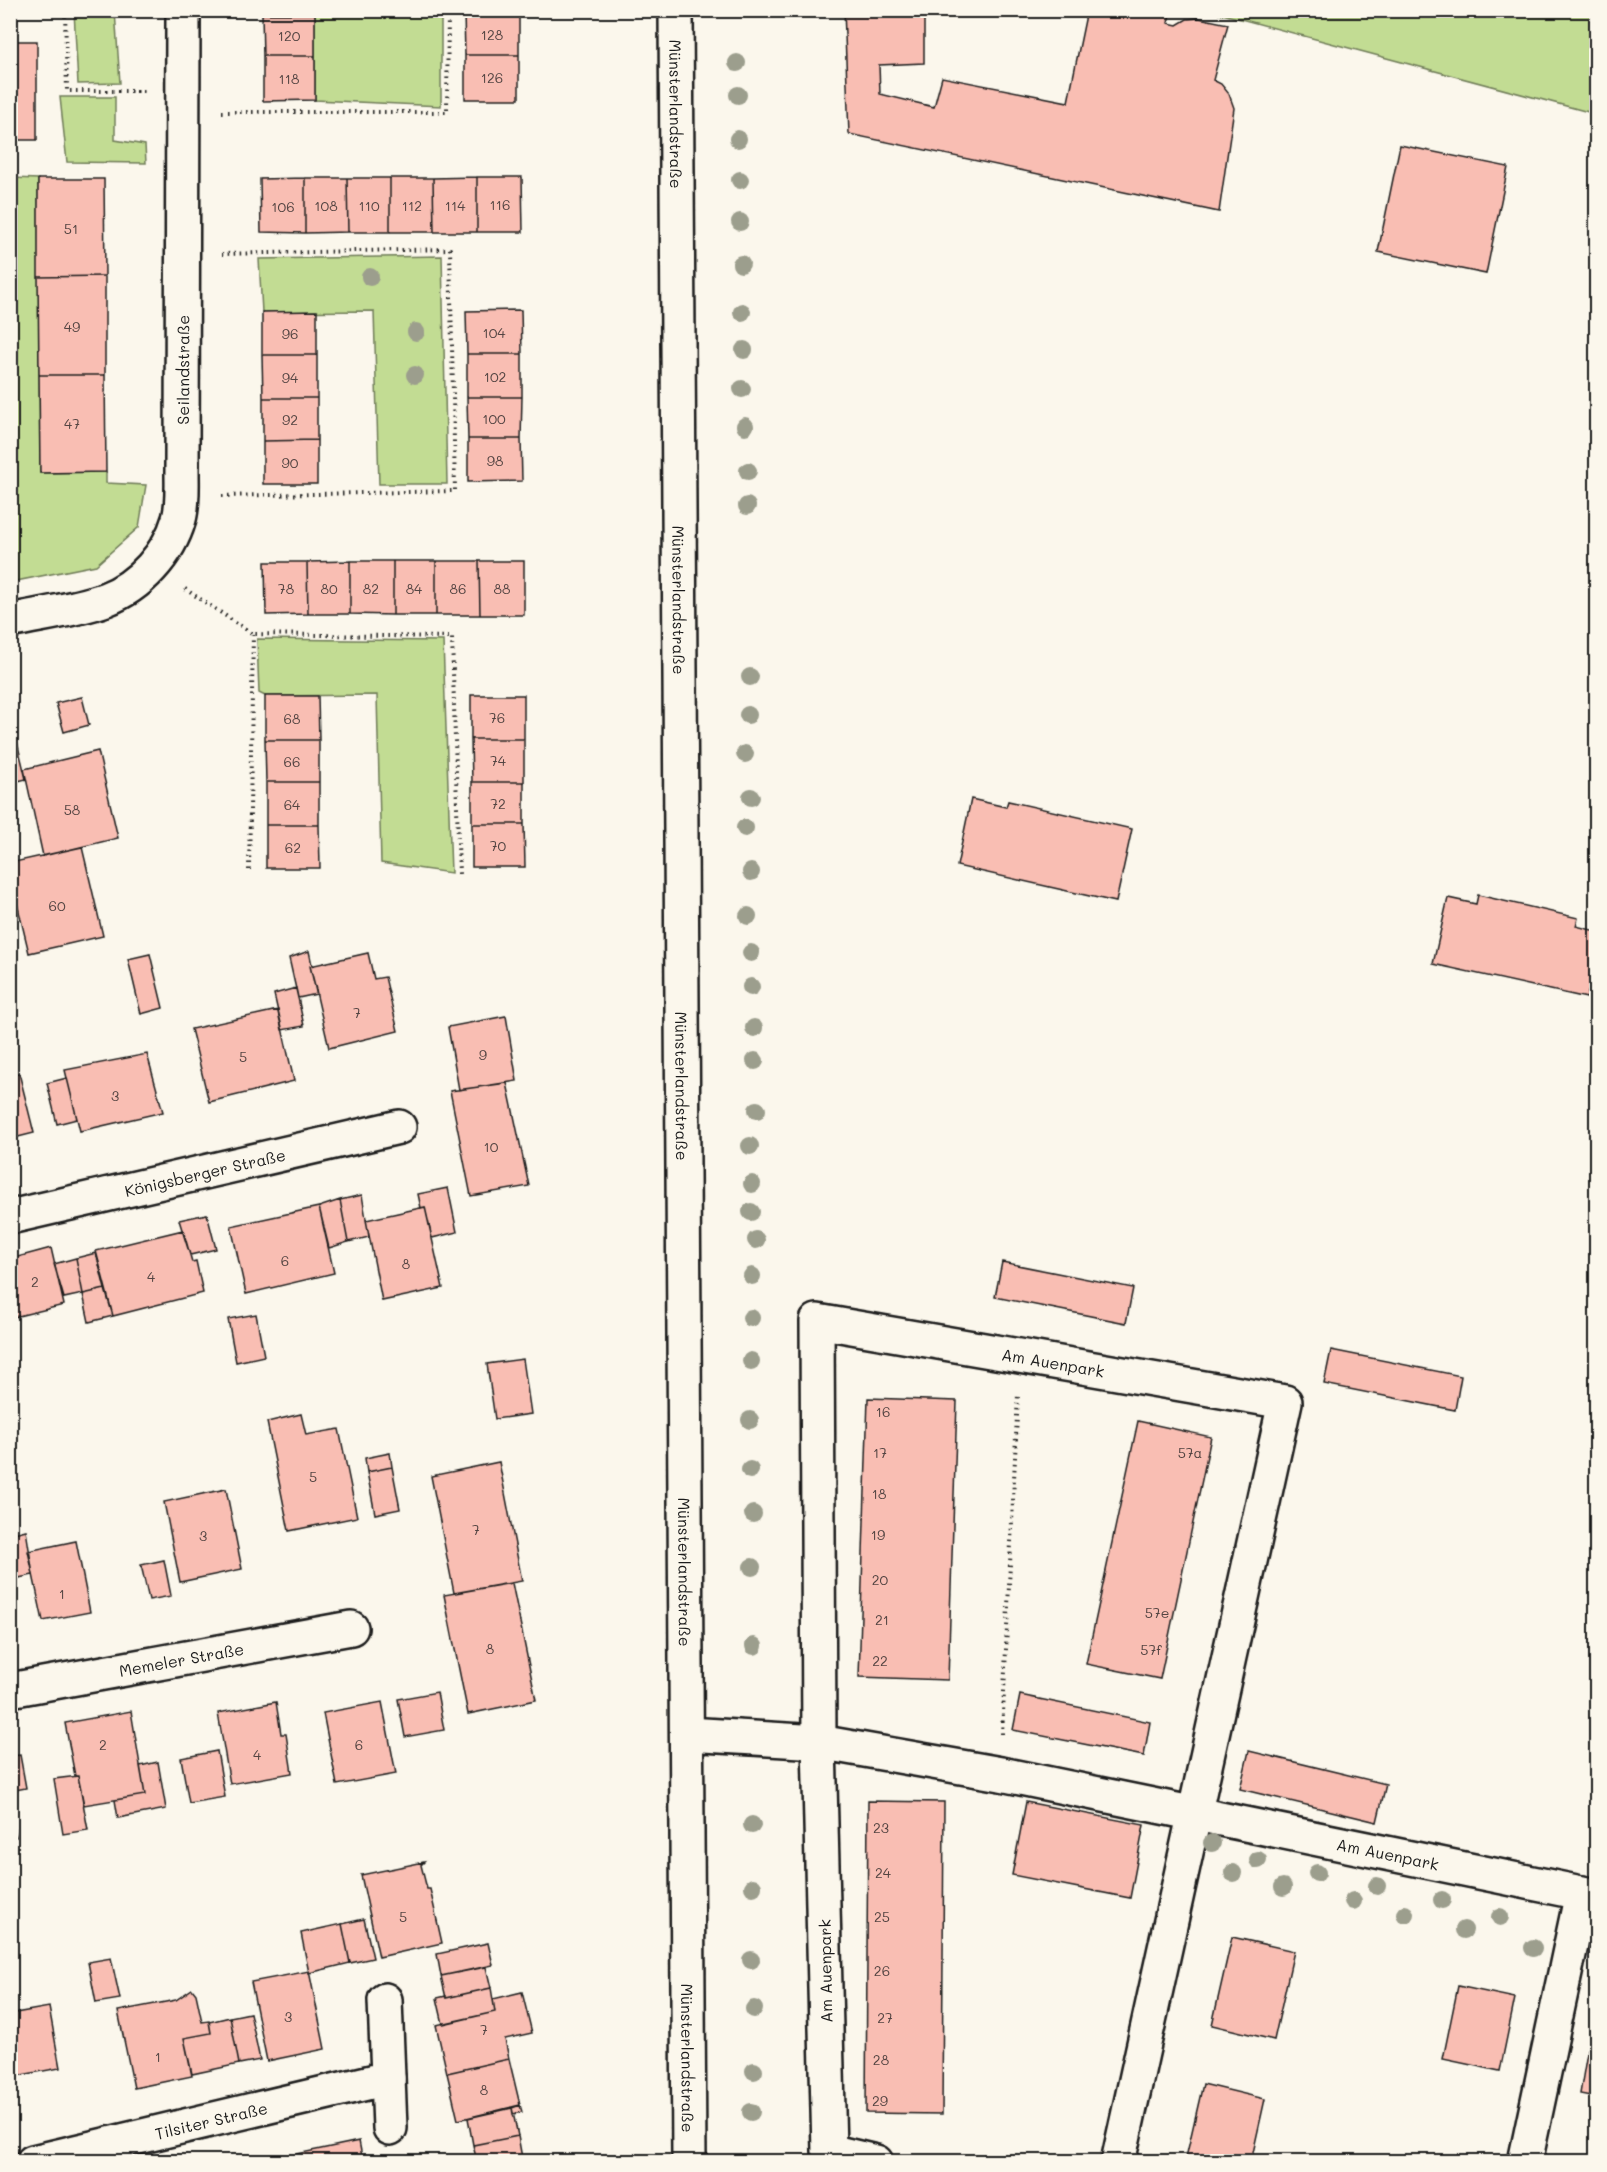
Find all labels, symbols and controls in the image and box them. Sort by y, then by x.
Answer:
house number: 128 [481,25,503,44]
house number: 120 [278,26,301,45]
street label: Münsterlandstraße [666,39,688,189]
house number: 126 [481,68,503,87]
house number: 118 [279,69,300,88]
house number: 116 [490,195,510,214]
house number: 108 [314,196,338,215]
house number: 110 [358,196,380,215]
house number: 112 [402,196,422,215]
house number: 114 [445,196,466,215]
house number: 106 [271,197,295,216]
house number: 51 [64,219,78,238]
street label: Seilandstraße [172,315,193,425]
house number: 49 [64,317,80,336]
house number: 104 [482,323,506,342]
house number: 96 [282,324,298,343]
house number: 102 [484,367,506,386]
house number: 94 [282,368,299,387]
house number: 100 [482,409,506,428]
house number: 92 [282,410,298,429]
house number: 47 [64,414,80,433]
house number: 98 [487,451,503,470]
house number: 90 [282,453,299,472]
street label: Münsterlandstraße [669,525,691,675]
house number: 78 [278,579,294,598]
house number: 80 [320,579,338,598]
house number: 82 [363,579,379,598]
house number: 84 [406,579,423,598]
house number: 86 [450,579,466,598]
house number: 88 [494,579,510,598]
house number: 76 [489,708,505,727]
house number: 68 [284,709,300,728]
house number: 74 [490,751,507,770]
house number: 66 [284,752,300,771]
house number: 72 [490,794,506,813]
house number: 64 [284,795,301,814]
house number: 58 [64,800,80,819]
house number: 70 [490,836,507,855]
house number: 62 [285,838,301,857]
house number: 60 [48,896,66,915]
house number: 7 [353,1003,361,1022]
street label: Münsterlandstraße [672,1011,693,1161]
house number: 9 [479,1045,487,1064]
house number: 5 [239,1047,247,1066]
house number: 3 [111,1086,119,1105]
house number: 10 [484,1137,499,1156]
street label: Königsberger Straße [122,1143,287,1201]
house number: 6 [281,1251,289,1270]
house number: 8 [402,1254,410,1273]
house number: 4 [147,1267,156,1286]
house number: 2 [31,1272,39,1291]
street label: Am Auenpark [1000,1343,1106,1381]
house number: 16 [876,1402,890,1421]
house number: 17 [873,1443,887,1462]
house number: 57a [1178,1443,1202,1462]
house number: 5 [309,1467,317,1486]
house number: 18 [872,1484,886,1503]
street label: Münsterlandstraße [674,1497,696,1647]
house number: 7 [472,1520,480,1539]
house number: 19 [871,1525,885,1544]
house number: 3 [199,1526,207,1545]
house number: 20 [872,1570,889,1589]
house number: 1 [59,1584,65,1603]
house number: 57e [1145,1603,1169,1622]
house number: 21 [875,1610,889,1629]
street label: Memeler Straße [117,1637,245,1681]
house number: 8 [486,1639,494,1658]
house number: 57f [1140,1640,1162,1659]
house number: 22 [872,1651,888,1670]
house number: 2 [99,1735,107,1754]
house number: 6 [355,1735,363,1754]
house number: 4 [253,1745,262,1764]
house number: 23 [873,1818,889,1837]
street label: Am Auenpark [1335,1833,1441,1874]
house number: 24 [875,1863,892,1882]
house number: 5 [399,1907,407,1926]
house number: 25 [874,1907,890,1926]
street label: Am Auenpark [814,1919,836,2023]
house number: 26 [874,1961,890,1980]
street label: Münsterlandstraße [677,1983,699,2133]
house number: 3 [284,2007,292,2026]
house number: 27 [877,2008,893,2027]
house number: 7 [480,2020,488,2039]
house number: 1 [155,2047,161,2066]
house number: 28 [873,2050,889,2069]
house number: 8 [480,2080,488,2099]
house number: 29 [872,2091,888,2110]
street label: Tilsiter Straße [153,2096,269,2143]

